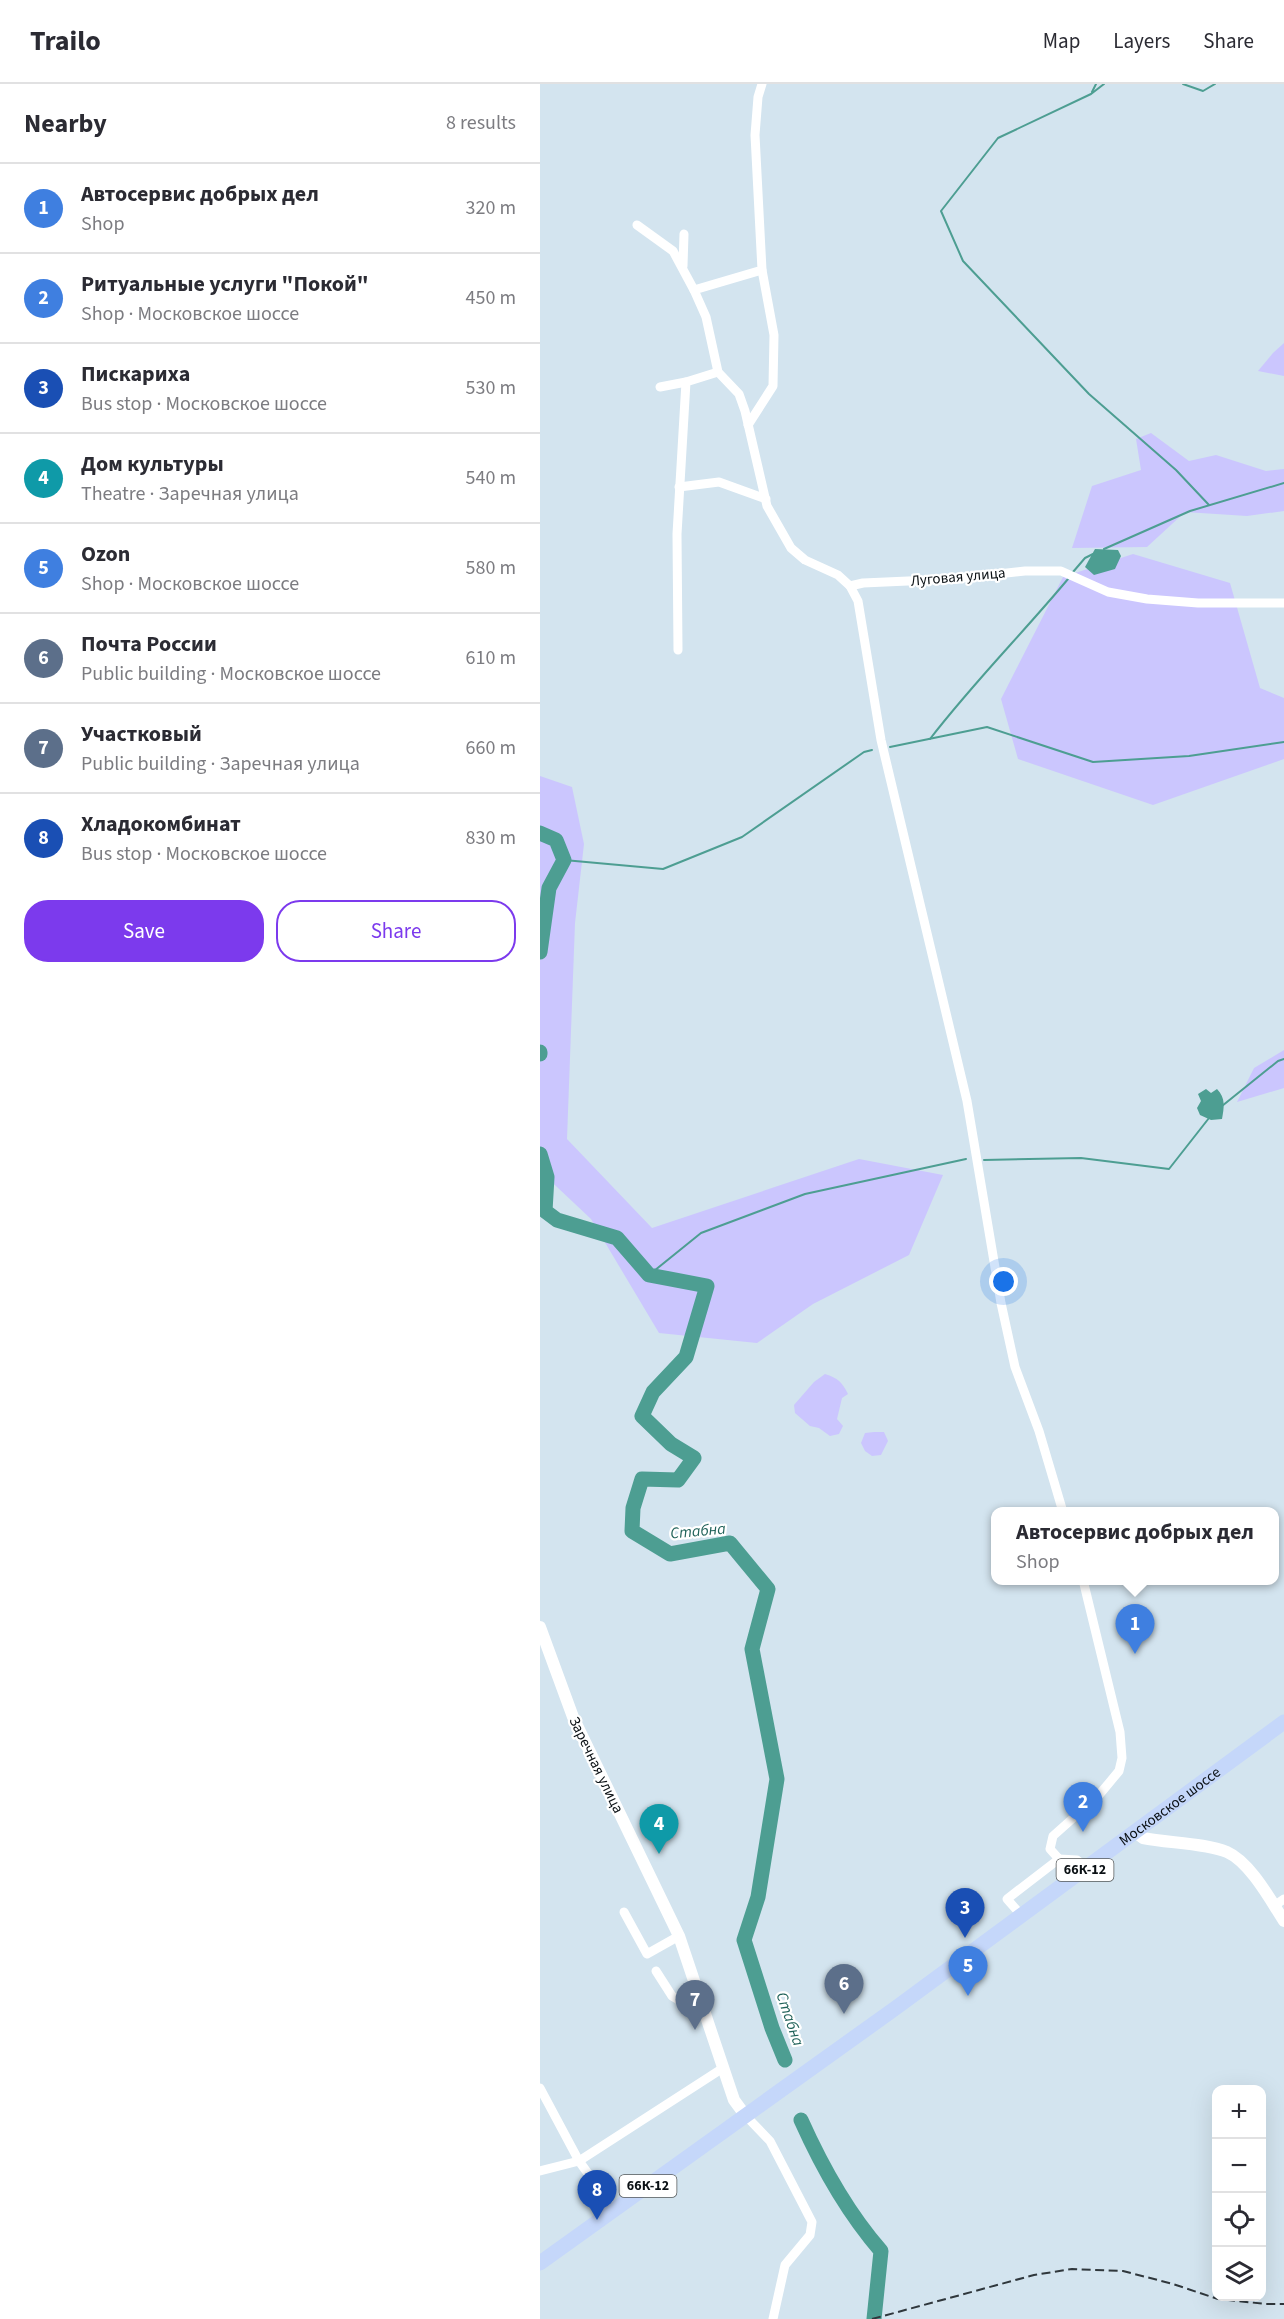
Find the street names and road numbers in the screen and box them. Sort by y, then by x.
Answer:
street label: Луговая улица [910,562,1006,592]
street label: Заречная улица [563,1713,629,1817]
street label: Московское шоссе [1115,1762,1225,1851]
road number: 66К-12 [1056,1859,1114,1881]
road number: 66К-12 [620,2175,676,2197]

